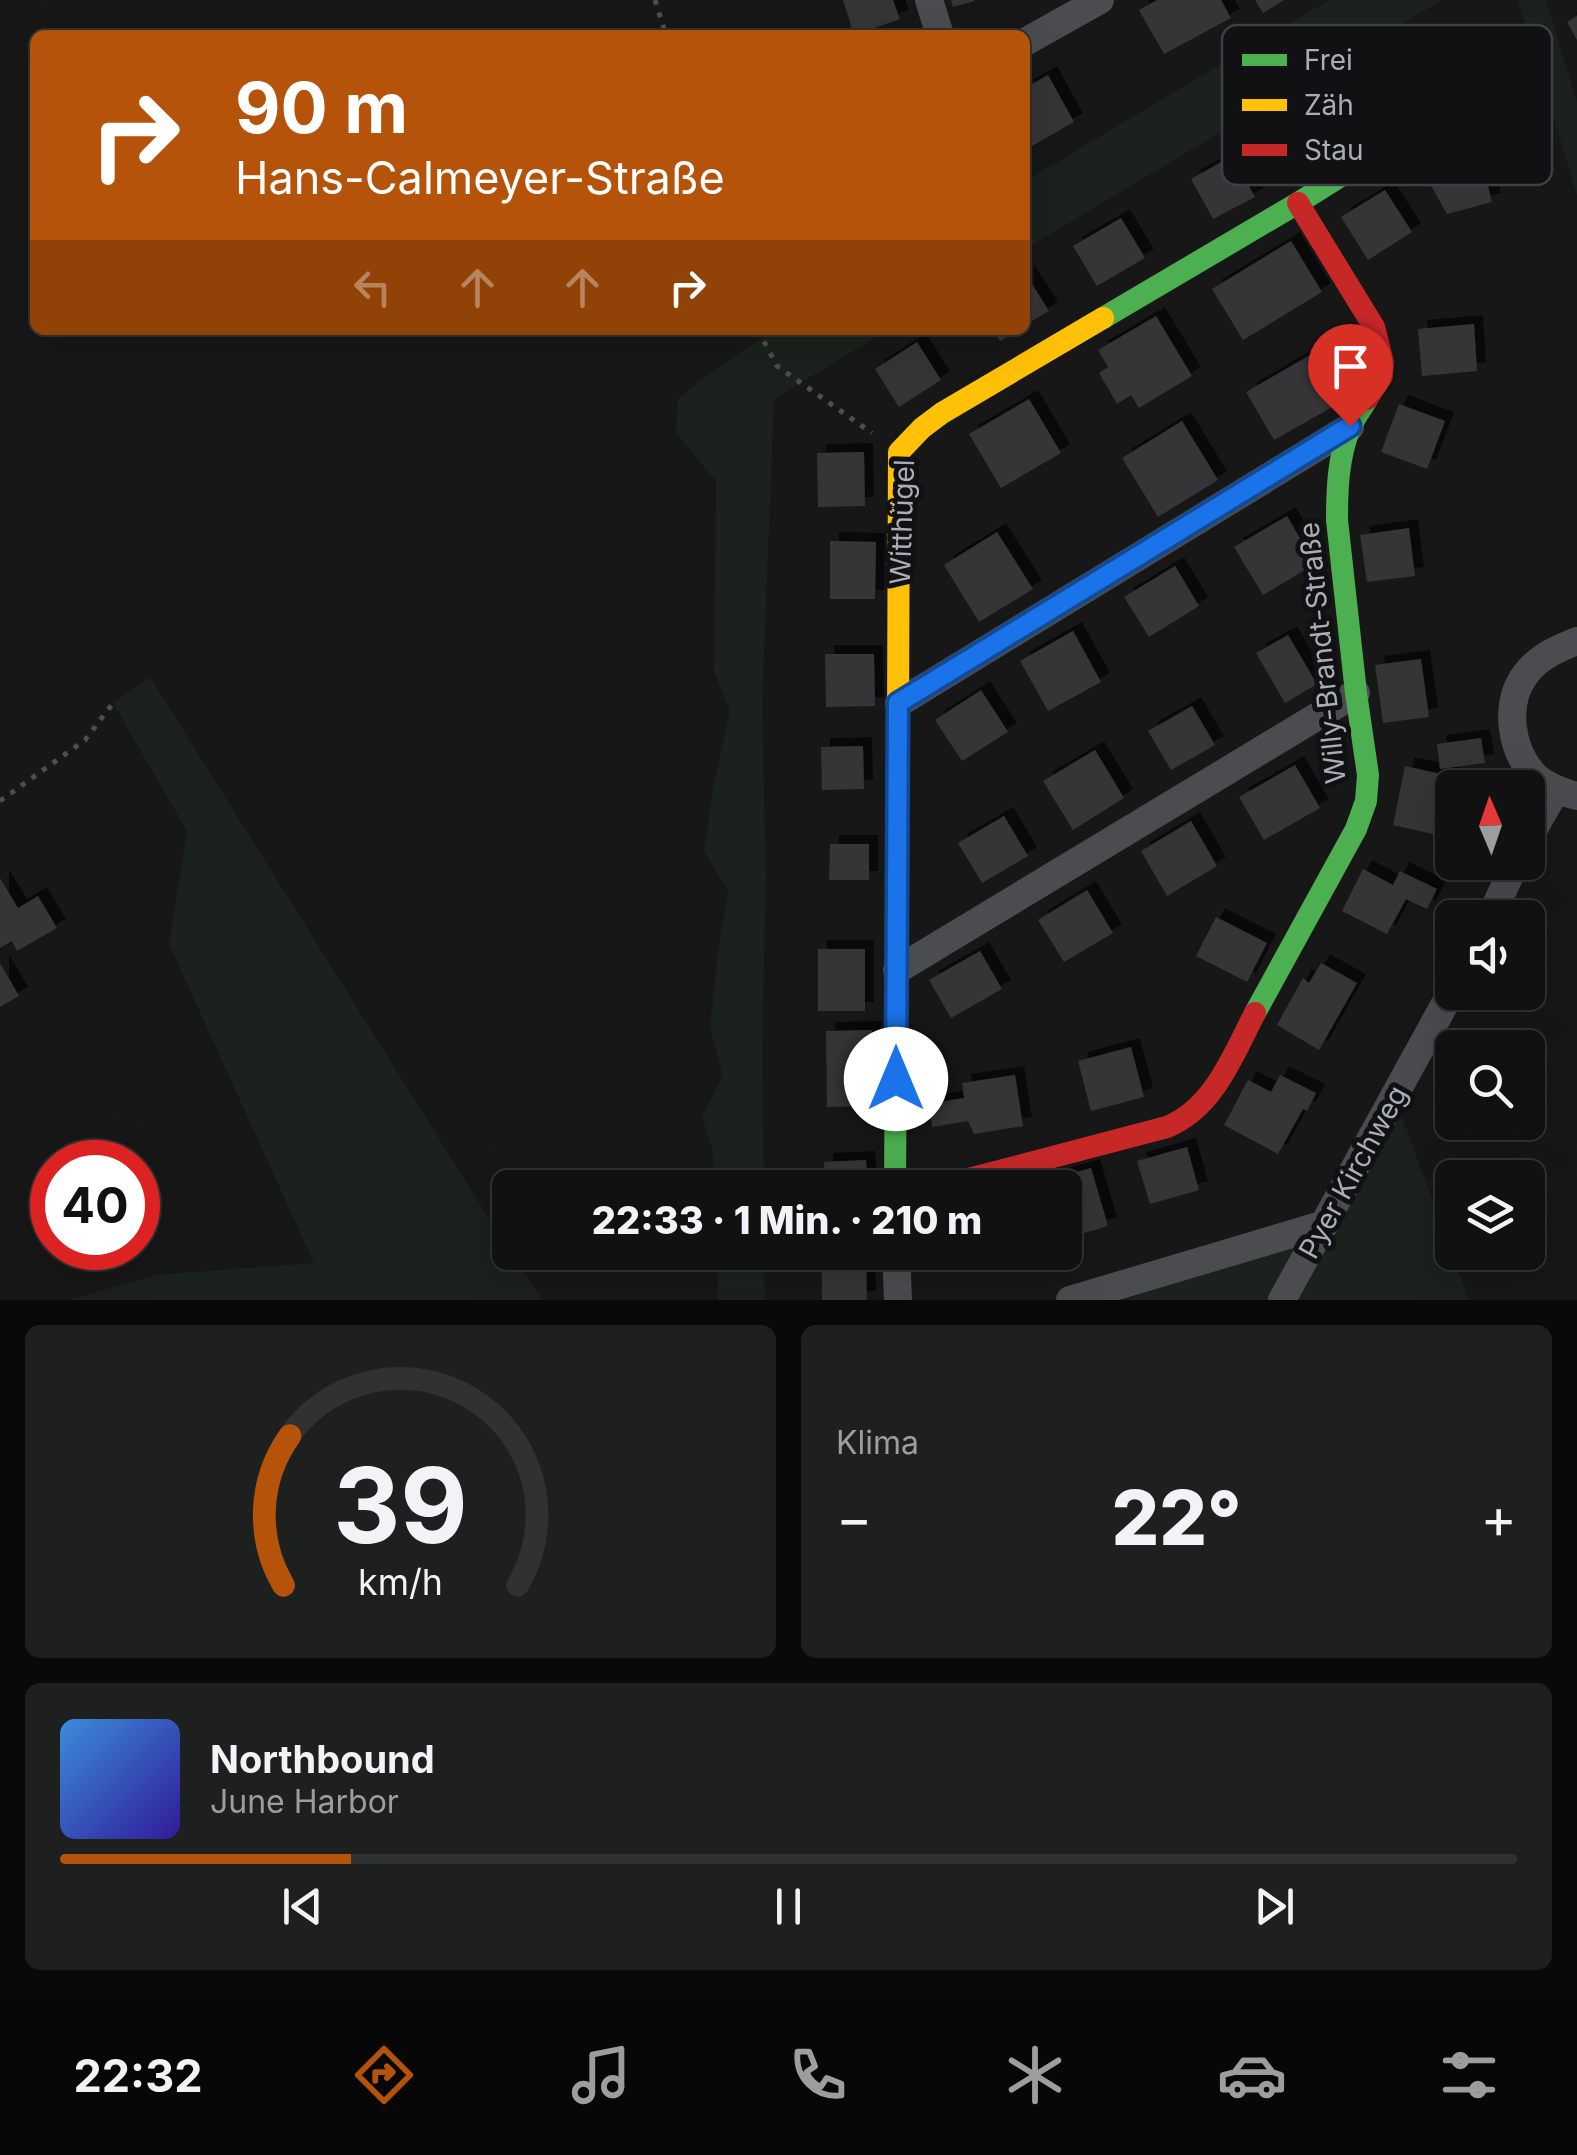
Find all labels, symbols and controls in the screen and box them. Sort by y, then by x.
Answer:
legend [1222,25,1552,185]
text: Frei [1304,43,1353,77]
text: 90 m [235,65,408,150]
icon: right [70,70,200,200]
text: Zäh [1304,88,1354,122]
text: Stau [1304,133,1364,167]
text: Hans-Calmeyer-Straße [235,150,725,205]
icon: left [345,260,400,315]
icon: ahead [450,260,505,315]
icon: ahead [555,260,610,315]
icon: right [660,260,715,315]
pin [1308,324,1393,427]
icon: arrive [1323,339,1378,394]
street label: Witthügel [883,459,921,585]
street label: Willy-Brandt-Straße [1291,521,1353,785]
north arrow [1435,770,1545,880]
map controls [1435,770,1545,1270]
button: sound [1435,900,1545,1010]
position arrow [844,1027,948,1131]
button: search [1435,1030,1545,1140]
street label: Pyer Kirchweg [1291,1080,1415,1264]
speed limit sign: 40 [30,1140,160,1270]
button: layers [1435,1160,1545,1270]
text: 22:33 · 1 Min. · 210 m [592,1197,982,1243]
text: Klima [836,1423,919,1462]
text: 39 [333,1442,468,1568]
text: 22° [1111,1472,1242,1563]
text: − [836,1485,872,1551]
text: + [1481,1485,1517,1551]
text: km/h [358,1560,443,1604]
text: Northbound [210,1736,435,1782]
text: June Harbor [210,1782,399,1821]
icon: previous [275,1879,330,1934]
icon: pause [761,1879,816,1934]
icon: next [1247,1879,1302,1934]
icon: directions [349,2040,419,2110]
icon: music [566,2040,636,2110]
icon: phone [783,2040,853,2110]
icon: climate [1000,2040,1070,2110]
icon: car [1217,2040,1287,2110]
icon: filters [1434,2040,1504,2110]
text: 22:32 [73,2048,203,2103]

